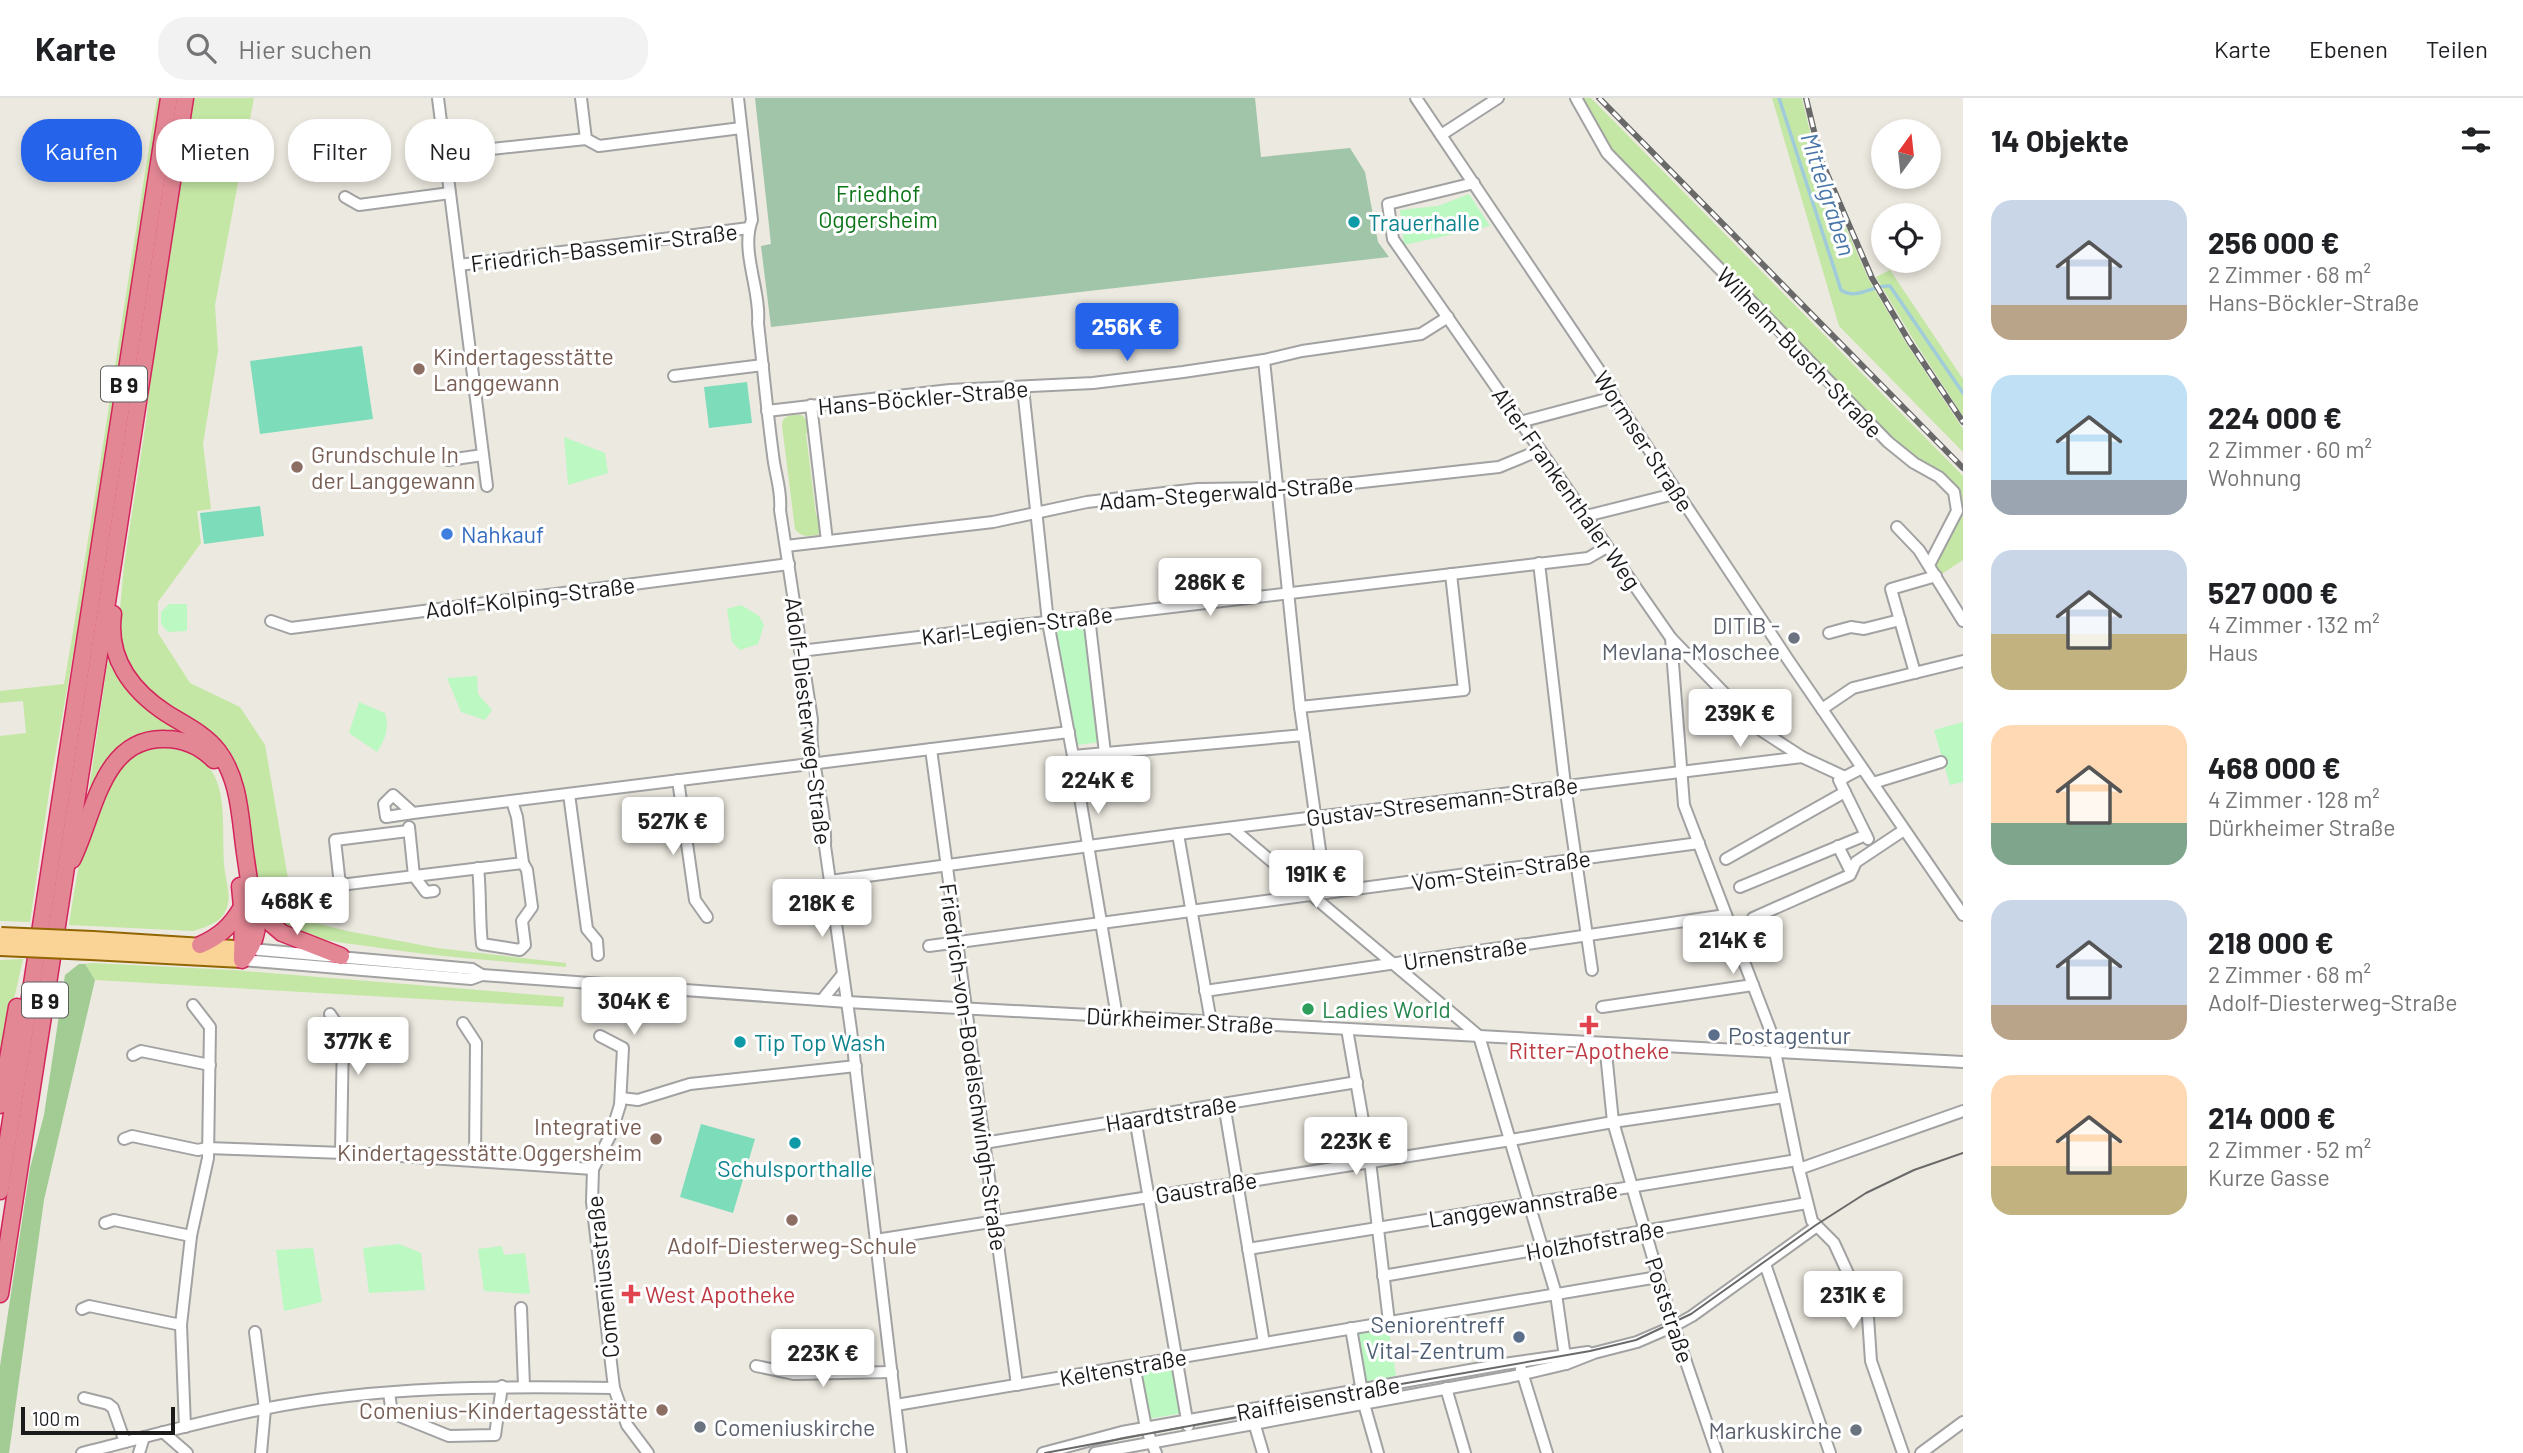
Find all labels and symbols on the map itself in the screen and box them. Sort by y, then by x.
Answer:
north arrow [1871,119,1941,189]
water label: Mittelgraben [1795,129,1863,259]
park label: Friedhof Oggersheim [818,179,938,233]
place label: Trauerhalle [1368,208,1480,236]
marker: Trauerhalle [1346,214,1362,230]
street label: Friedrich-Bassemir-Straße [469,217,739,277]
street label: Wilhelm-Busch-Straße [1711,261,1889,443]
pin: 256K € [1070,303,1184,363]
place label: Kindertagesstätte Langgewann [433,342,614,396]
marker: Kindertagesstätte Langgewann [411,361,427,377]
street label: Wormser Straße [1588,365,1700,517]
road number: B 9 [101,366,147,402]
street label: Hans-Böckler-Straße [816,374,1030,420]
street label: Alter Frankenthaler Weg [1487,382,1647,594]
place label: Grundschule In der Langgewann [311,440,475,494]
marker: Grundschule In der Langgewann [289,459,305,475]
street label: Adam-Stegerwald-Straße [1098,469,1354,515]
place label: Nahkauf [461,520,544,548]
marker: Nahkauf [439,526,455,542]
pin: 286K € [1153,559,1267,618]
street label: Adolf-Kolping-Straße [424,570,636,624]
street label: Adolf-Diesterweg-Straße [780,595,838,847]
street label: Karl-Legien-Straße [920,599,1114,651]
place label: DITIB - Mevlana-Moschee [1602,611,1780,665]
marker: DITIB - Mevlana-Moschee [1786,630,1802,646]
pin: 239K € [1683,690,1797,749]
pin: 224K € [1041,756,1155,816]
street label: Gustav-Stresemann-Straße [1304,770,1580,832]
pin: 527K € [616,798,730,857]
street label: Vom-Stein-Straße [1410,844,1592,896]
pin: 191K € [1259,850,1373,910]
pin: 468K € [240,878,354,937]
pin: 218K € [765,880,879,939]
street label: Friedrich-von-Bodelschwingh-Straße [934,881,1014,1253]
pin: 214K € [1676,916,1790,976]
street label: Urnenstraße [1401,930,1529,976]
pin: 304K € [577,978,691,1037]
road number: B 9 [22,982,68,1018]
place label: Ladies World [1322,995,1451,1023]
street label: Dürkheimer Straße [1086,1001,1274,1039]
marker: Ladies World [1300,1001,1316,1017]
marker: Ritter-Apotheke [1581,1017,1597,1033]
pin: 377K € [301,1018,415,1077]
place label: Postagentur [1728,1021,1852,1049]
marker: Postagentur [1706,1027,1722,1043]
place label: Tip Top Wash [754,1028,886,1056]
marker: Tip Top Wash [732,1034,748,1050]
place label: Ritter-Apotheke [1508,1036,1670,1064]
street label: Haardtstraße [1103,1089,1239,1137]
place label: Integrative Kindertagesstätte Oggersheim [337,1112,642,1166]
pin: 223K € [1299,1118,1413,1177]
marker: Integrative Kindertagesstätte Oggersheim [648,1131,664,1147]
marker: Schulsporthalle [787,1135,803,1151]
place label: Schulsporthalle [717,1154,873,1182]
street label: Gaustraße [1153,1165,1259,1209]
street label: Langgewannstraße [1426,1175,1620,1233]
street label: Comeniusstraße [580,1194,624,1360]
marker: Adolf-Diesterweg-Schule [784,1212,800,1228]
street label: Holzhofstraße [1524,1214,1666,1266]
place label: Adolf-Diesterweg-Schule [667,1231,917,1259]
street label: Poststraße [1640,1253,1700,1367]
pin: 231K € [1796,1272,1910,1331]
place label: West Apotheke [645,1280,795,1308]
marker: West Apotheke [623,1286,639,1302]
place label: Seniorentreff Vital-Zentrum [1366,1310,1505,1364]
marker: Seniorentreff Vital-Zentrum [1511,1329,1527,1345]
pin: 223K € [766,1330,880,1389]
street label: Keltenstraße [1057,1342,1189,1392]
street label: Raiffeisenstraße [1234,1370,1402,1426]
place label: Comenius-Kindertagesstätte [359,1396,648,1424]
marker: Comenius-Kindertagesstätte [654,1402,670,1418]
scale bar [21,1404,175,1436]
place label: Comeniuskirche [714,1413,875,1441]
place label: Markuskirche [1708,1416,1842,1444]
marker: Comeniuskirche [692,1419,708,1435]
marker: Markuskirche [1848,1422,1864,1438]

